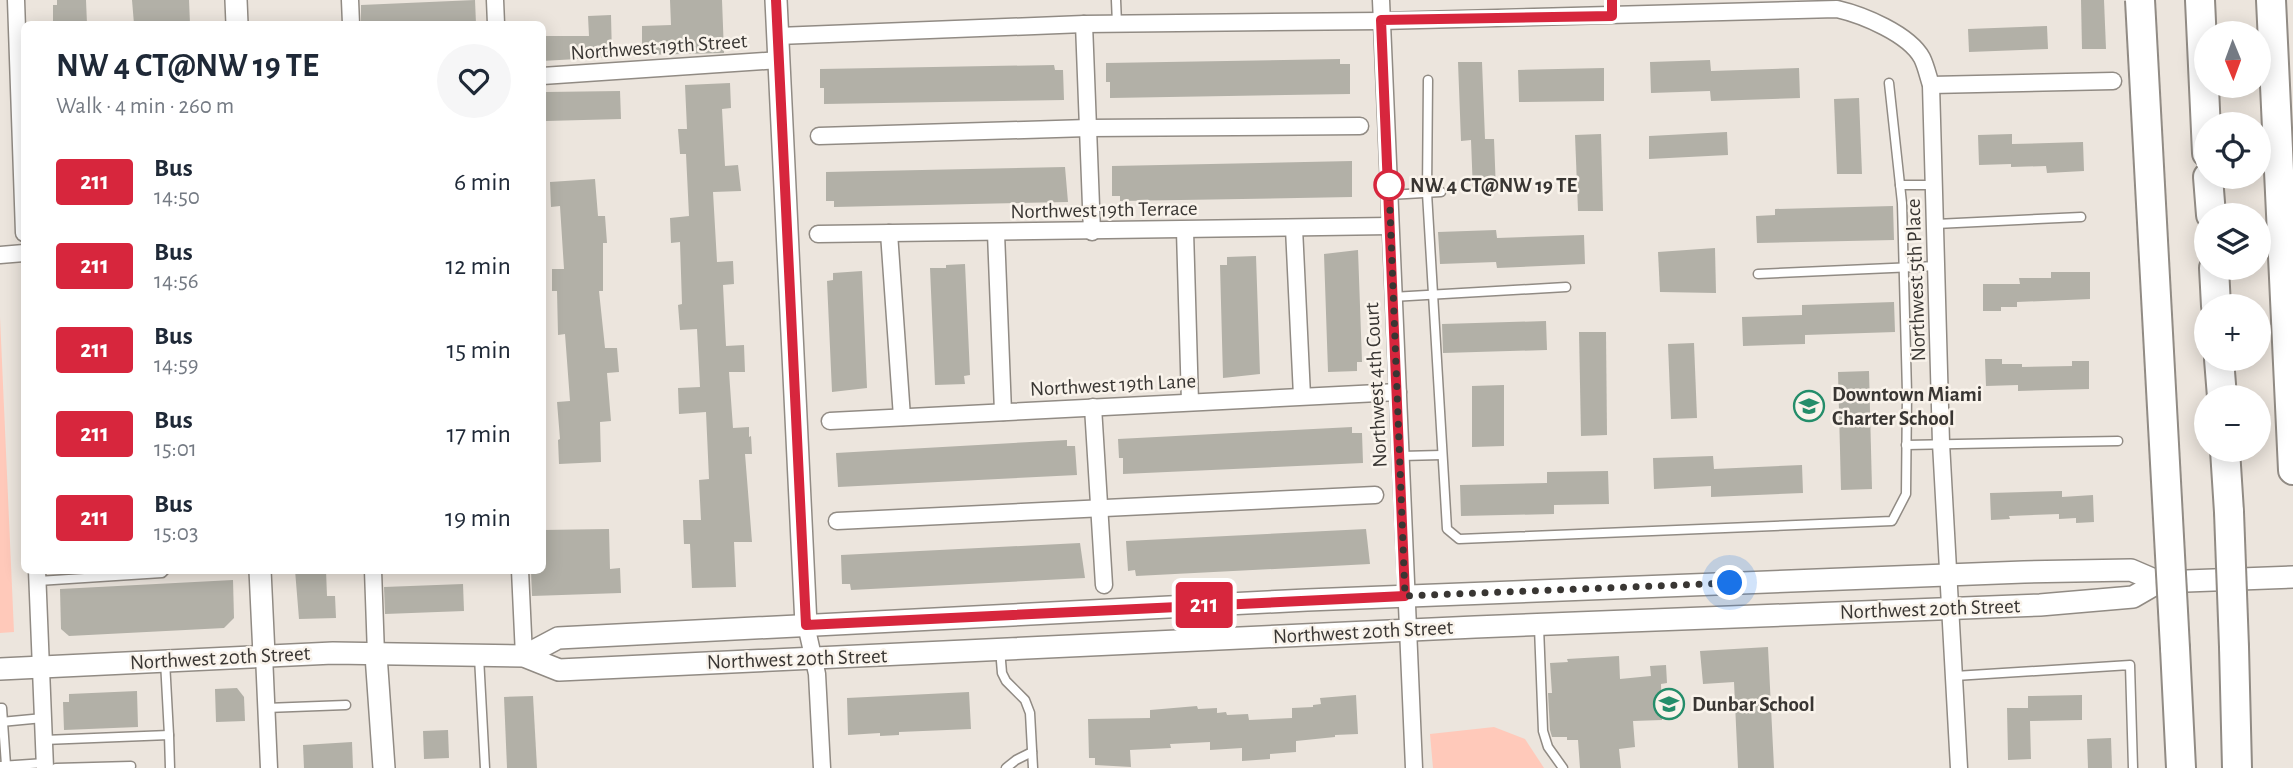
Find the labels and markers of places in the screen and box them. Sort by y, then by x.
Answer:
marker: NW 4 CT@NW 19 TE [1374,170,1404,200]
place label: NW 4 CT@NW 19 TE [1410,175,1578,196]
place label: Downtown Miami Charter School [1832,384,1982,429]
school or university icon: Downtown Miami Charter School [1792,389,1826,423]
school or university icon: Dunbar School [1652,687,1686,721]
place label: Dunbar School [1692,694,1815,715]

